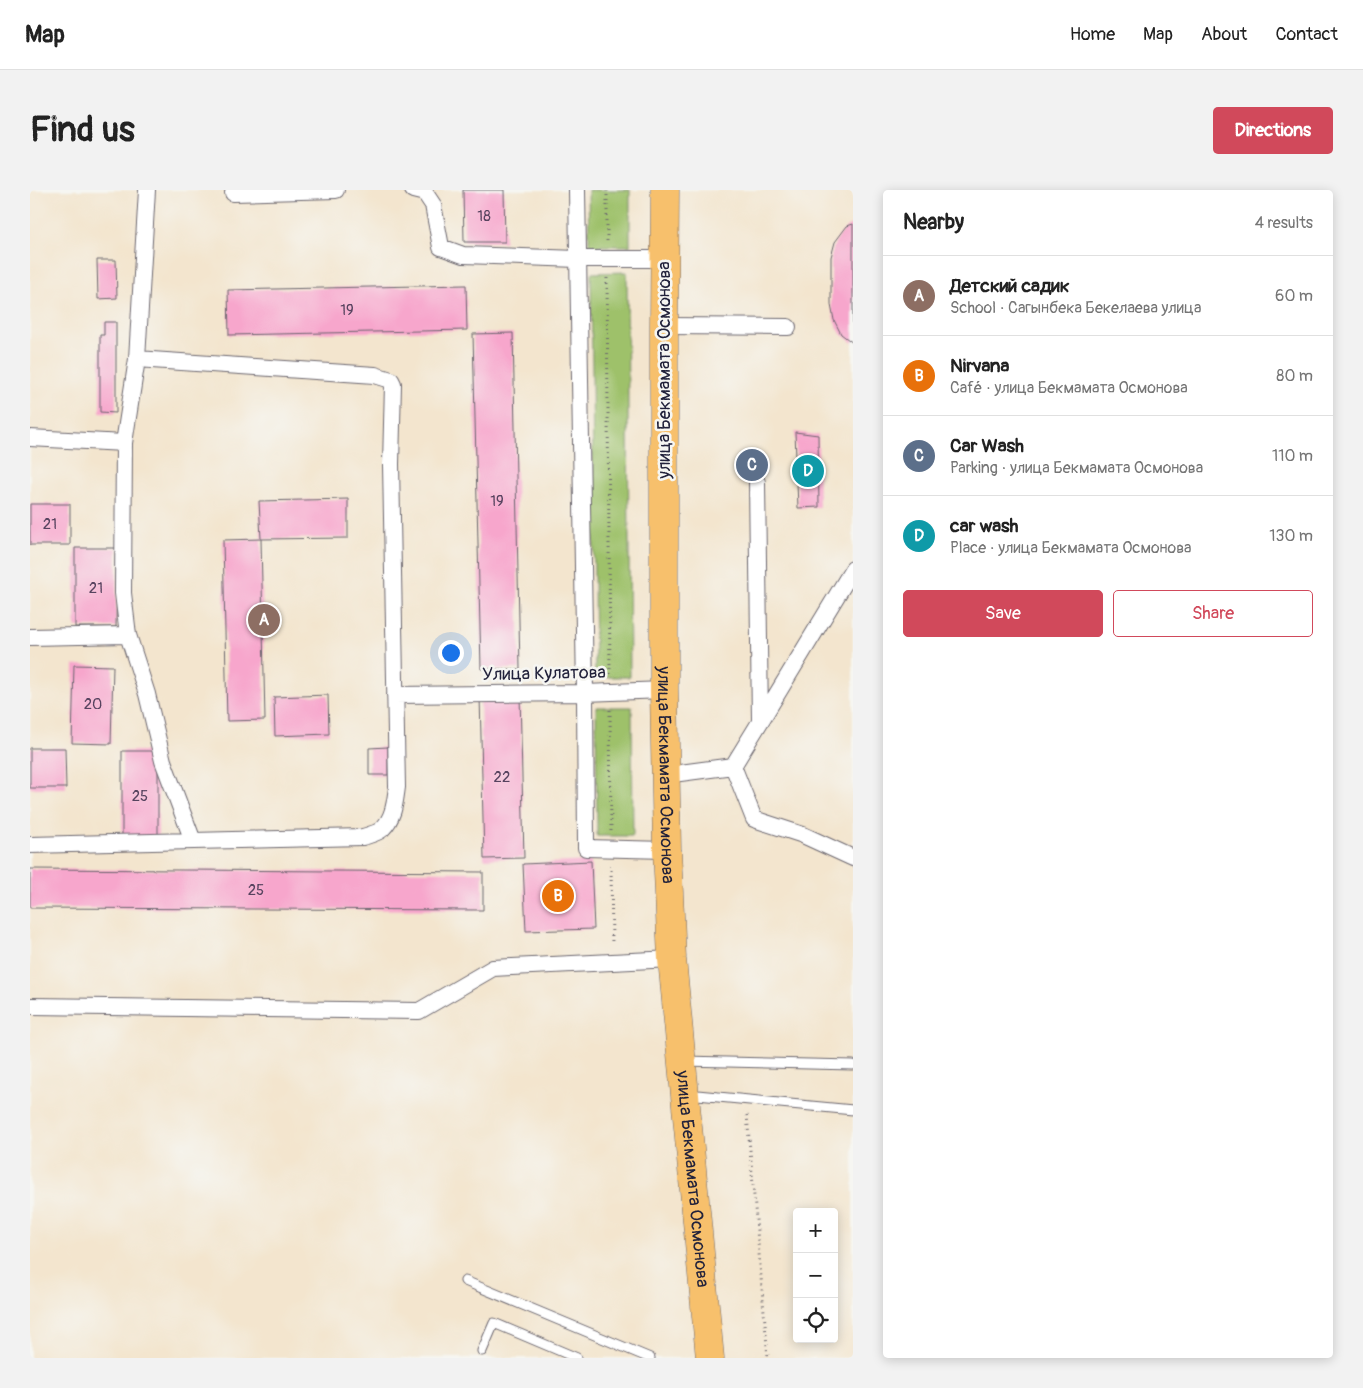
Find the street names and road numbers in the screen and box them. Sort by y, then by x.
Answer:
street label: улица Бекмамата Осмонова [653,261,676,480]
street label: Улица Кулатова [482,661,606,686]
street label: улица Бекмамата Осмонова [652,665,680,884]
street label: улица Бекмамата Осмонова [671,1069,714,1288]

